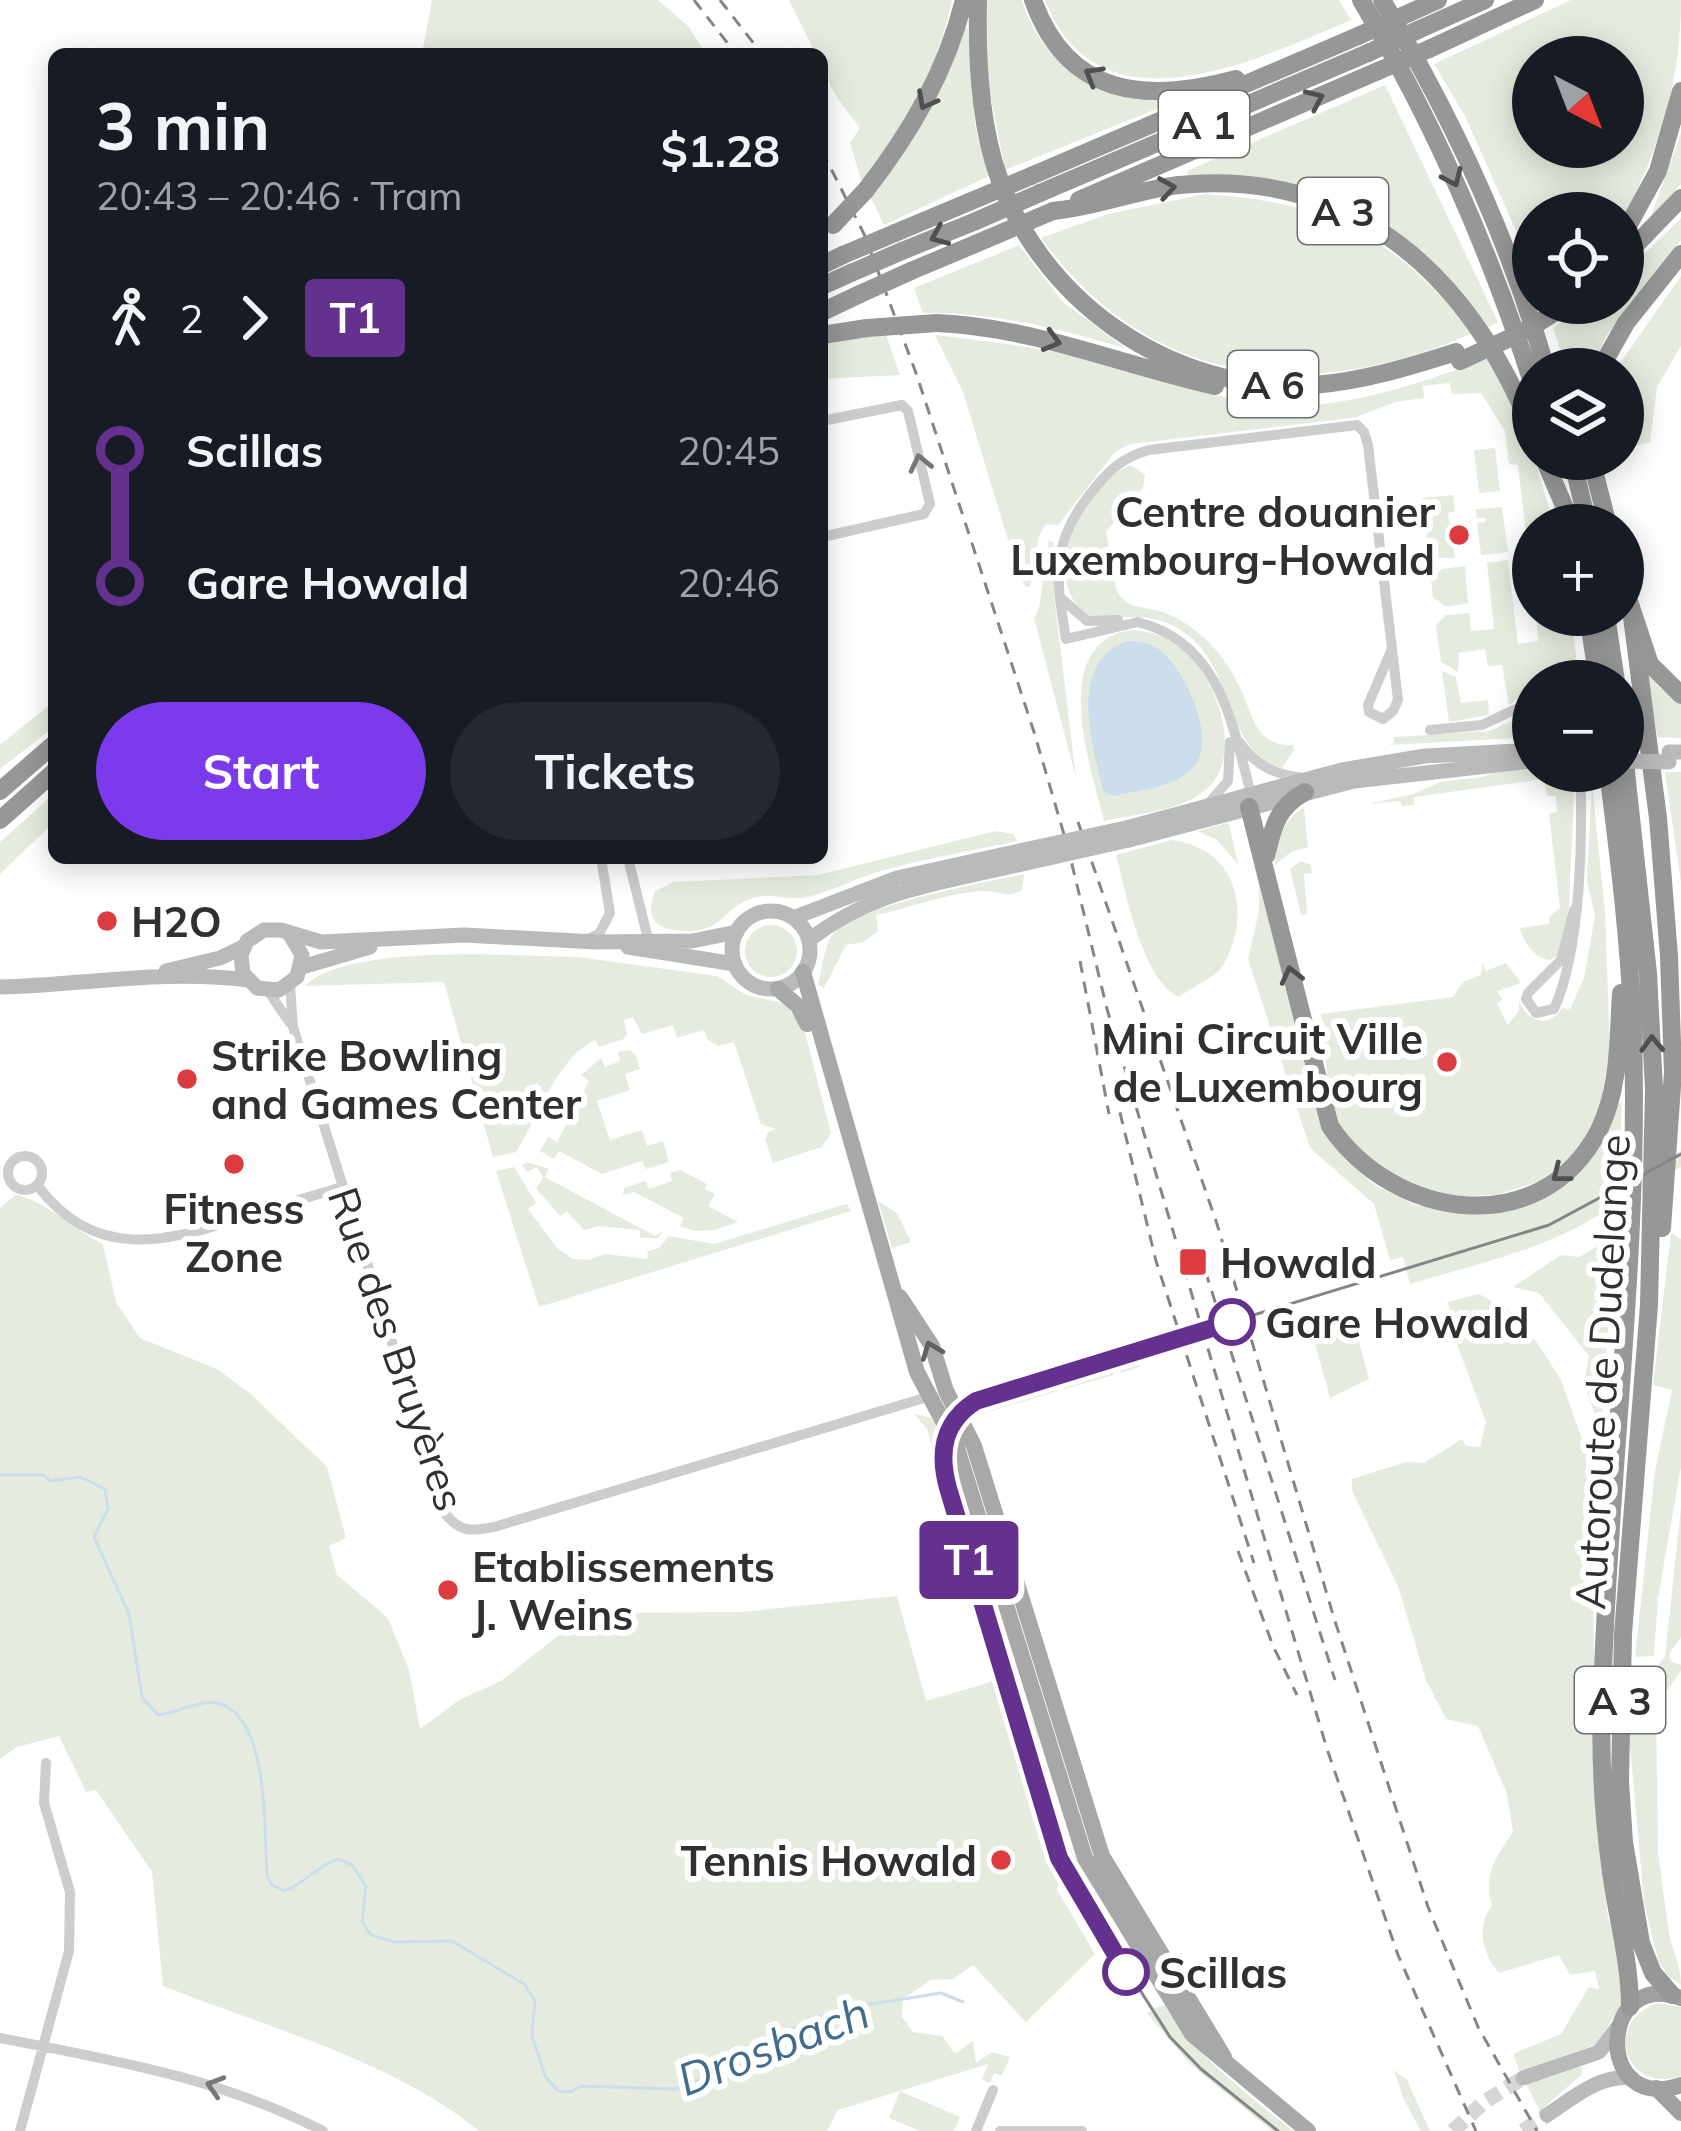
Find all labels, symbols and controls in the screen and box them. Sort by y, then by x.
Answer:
north arrow [1512,36,1644,168]
map controls [1512,36,1644,792]
one-way arrow [1084,66,1106,89]
text: 3 min [96,84,270,167]
one-way arrow [917,88,940,109]
one-way arrow [1303,89,1324,113]
road number: A 1 [1159,91,1249,157]
text: $1.28 [661,122,780,178]
one-way arrow [1439,166,1463,188]
text: 20:43 – 20:46 · Tram [96,171,463,220]
one-way arrow [1157,177,1177,202]
road number: A 3 [1298,178,1388,244]
button: locate [1512,192,1644,324]
one-way arrow [930,222,951,246]
icon: walk [96,285,162,351]
icon: forward [221,285,287,351]
text: T1 [329,291,381,344]
text: 2 [180,294,203,343]
one-way arrow [1041,327,1062,352]
button: layers [1512,348,1644,480]
road number: A 6 [1228,351,1318,417]
text: Scillas [186,422,323,478]
text: 20:45 [678,426,780,475]
one-way arrow [909,453,934,473]
place label: Centre douanier Luxembourg-Howald [1010,485,1435,586]
button: + [1512,504,1644,636]
marker: Centre douanier Luxembourg-Howald [1446,522,1472,548]
text: Gare Howald [186,554,469,610]
text: 20:46 [678,558,780,607]
button: − [1512,660,1644,792]
button: Start [96,702,426,840]
button: Tickets [450,702,780,840]
place label: H2O [131,895,222,948]
marker: H2O [94,908,120,934]
one-way arrow [1280,965,1305,985]
place label: Mini Circuit Ville de Luxembourg [1101,1012,1423,1113]
place label: Strike Bowling and Games Center [211,1029,582,1130]
one-way arrow [1640,1034,1666,1053]
marker: Mini Circuit Ville de Luxembourg [1434,1049,1460,1075]
marker: Strike Bowling and Games Center [174,1066,200,1092]
street label: Autoroute de Dudelange [1563,1133,1641,1611]
marker: Fitness Zone [221,1151,247,1177]
one-way arrow [1551,1160,1573,1181]
street label: Rue des Bruyères [317,1180,477,1518]
place label: Fitness Zone [163,1182,305,1283]
place label: Howald [1220,1236,1377,1289]
marker: Howald [1177,1246,1209,1278]
place label: Gare Howald [1265,1296,1529,1349]
marker: Gare Howald [1210,1300,1254,1344]
one-way arrow [921,1341,945,1362]
line badge: T1 [915,1521,1023,1599]
text: T1 [943,1533,995,1586]
place label: Etablissements J. Weins [472,1540,775,1641]
marker: Etablissements J. Weins [435,1577,461,1603]
road number: A 3 [1575,1667,1665,1733]
place label: Tennis Howald [680,1834,977,1887]
marker: Tennis Howald [988,1847,1014,1873]
place label: Scillas [1159,1946,1287,1999]
marker: Scillas [1104,1950,1148,1994]
water label: Drosbach [669,1983,877,2107]
one-way arrow [205,2075,226,2100]

